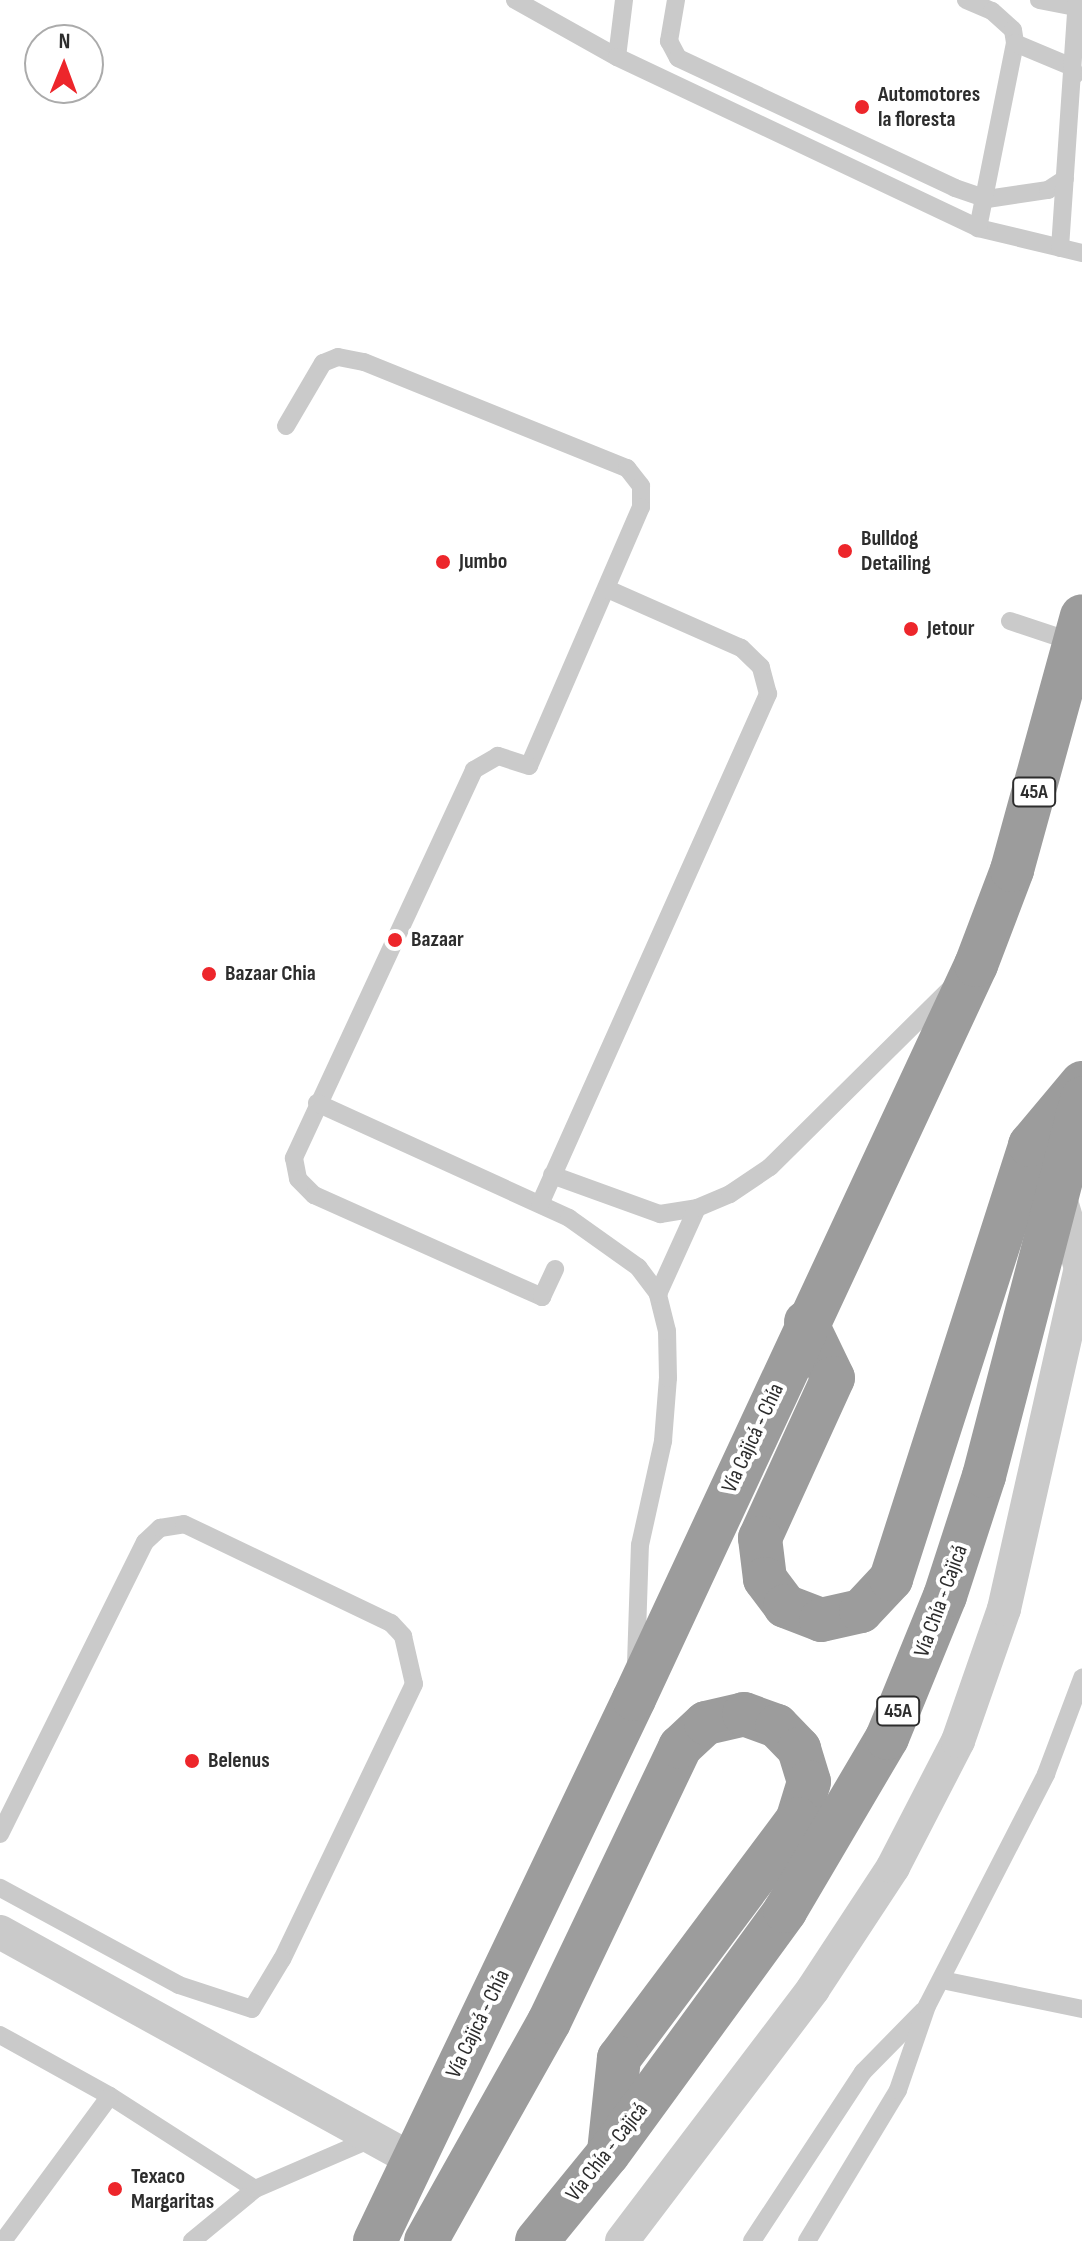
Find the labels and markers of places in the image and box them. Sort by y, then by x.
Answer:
place label: Automotores la floresta [878,81,980,132]
marker: Automotores la floresta [853,98,871,116]
place label: Bulldog Detailing [861,525,931,576]
marker: Bulldog Detailing [836,542,854,560]
place label: Jumbo [459,549,507,575]
marker: Jumbo [434,553,452,571]
place label: Jetour [927,616,974,642]
marker: Jetour [902,620,920,638]
place label: Bazaar [411,927,464,953]
marker: Bazaar [386,931,404,949]
place label: Bazaar Chia [225,961,316,987]
marker: Bazaar Chia [200,965,218,983]
place label: Belenus [208,1748,270,1774]
marker: Belenus [183,1752,201,1770]
place label: Texaco Margaritas [131,2163,214,2214]
marker: Texaco Margaritas [106,2180,124,2198]

